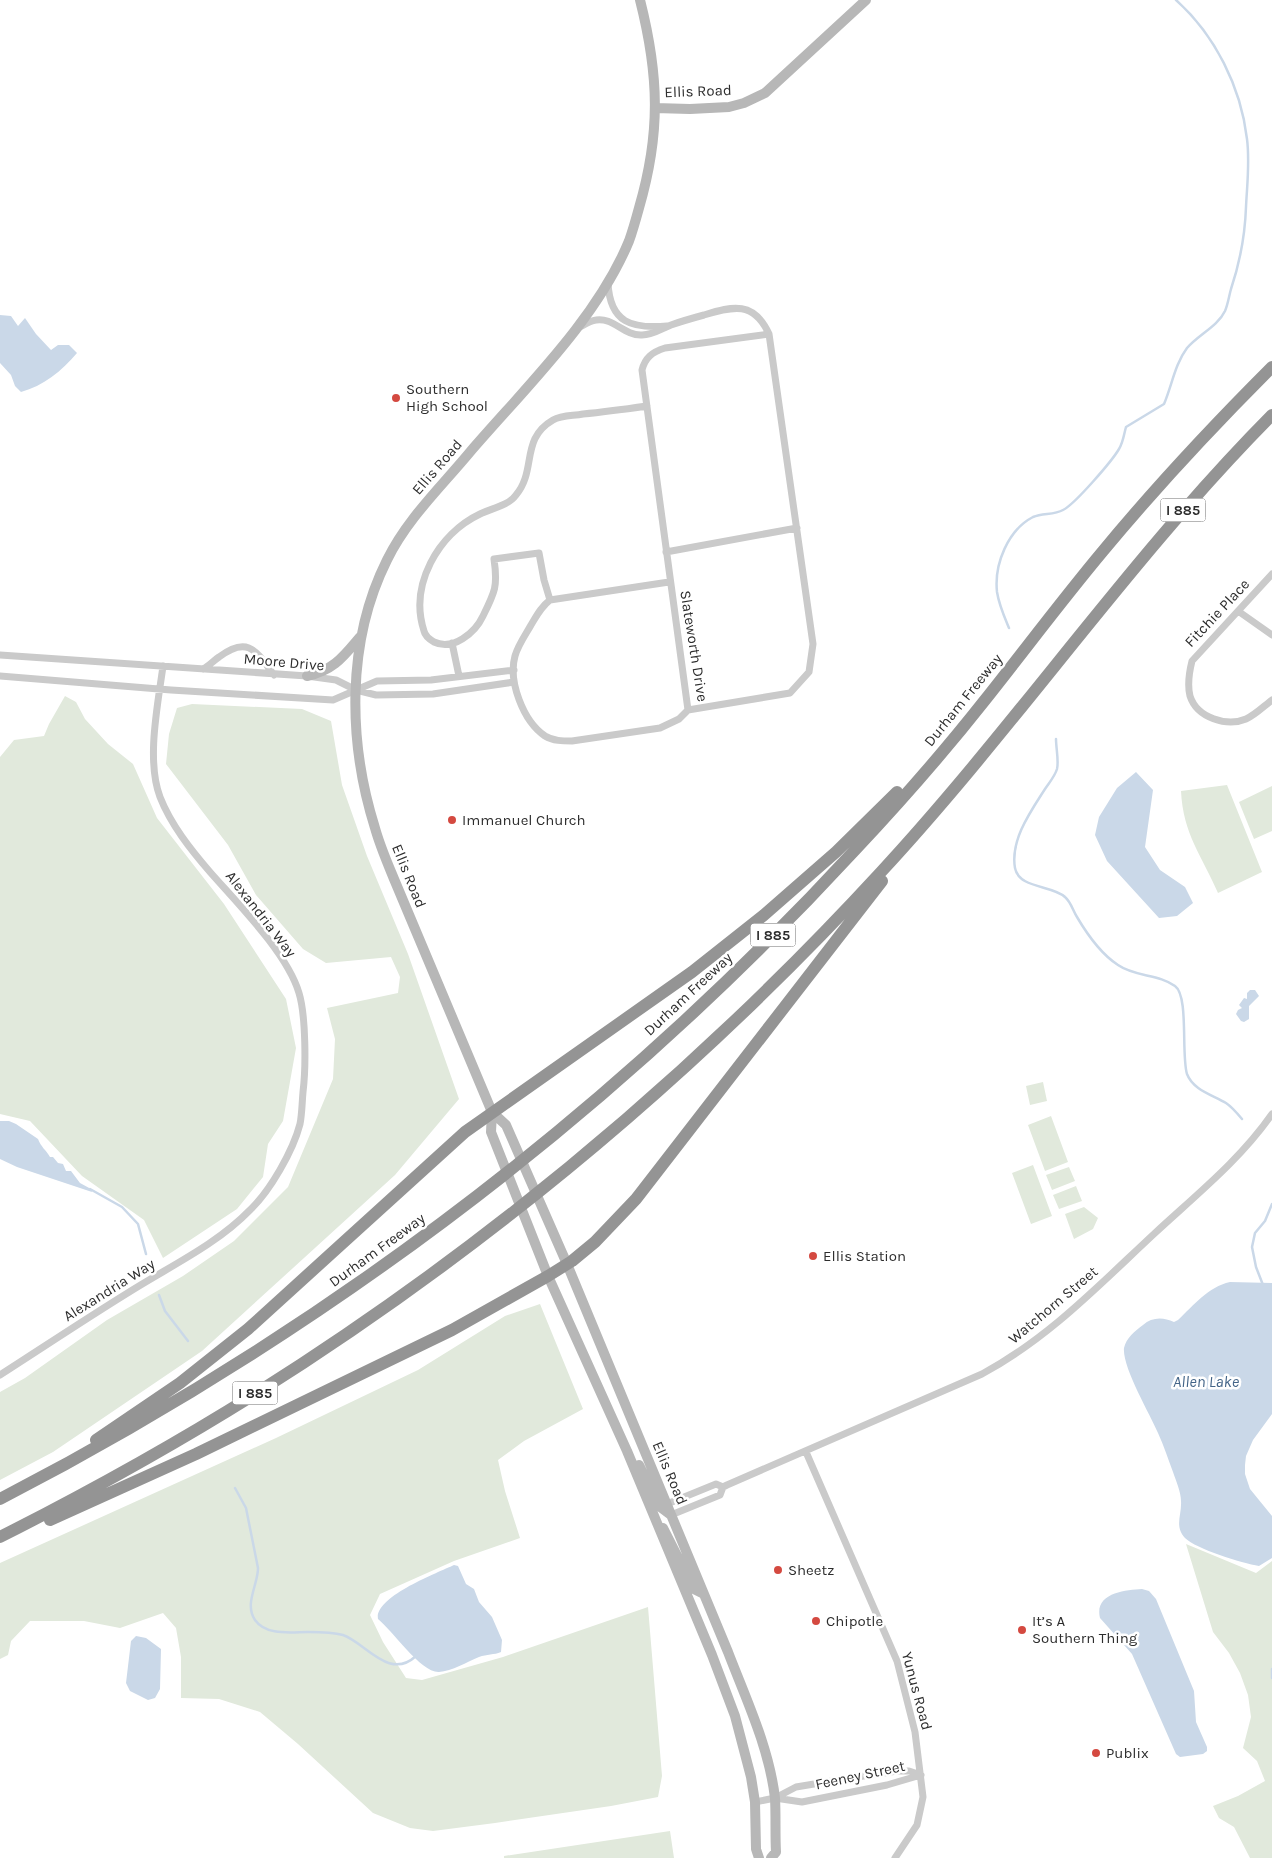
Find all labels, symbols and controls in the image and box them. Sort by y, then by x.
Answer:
street label: Ellis Road [664,81,732,101]
place label: Southern High School [406,380,488,415]
marker: Southern High School [390,392,402,404]
street label: Ellis Road [408,436,466,498]
road number: I 885 [1160,498,1206,522]
street label: Fitchie Place [1181,575,1253,651]
street label: Slateworth Drive [676,589,712,703]
street label: Moore Drive [243,650,325,674]
street label: Durham Freeway [920,650,1006,750]
place label: Immanuel Church [462,811,586,829]
marker: Immanuel Church [446,814,458,826]
street label: Ellis Road [388,841,430,911]
street label: Alexandria Way [222,867,300,961]
road number: I 885 [750,924,796,946]
street label: Durham Freeway [640,948,736,1039]
street label: Durham Freeway [326,1209,428,1291]
place label: Ellis Station [823,1247,906,1265]
marker: Ellis Station [807,1250,819,1262]
street label: Alexandria Way [60,1255,158,1325]
street label: Watchorn Street [1005,1262,1102,1348]
water label: Allen Lake [1173,1372,1240,1391]
road number: I 885 [232,1382,278,1405]
street label: Ellis Road [649,1439,691,1507]
place label: Sheetz [788,1561,834,1579]
marker: Sheetz [772,1564,784,1576]
place label: Chipotle [826,1612,883,1630]
place label: It’s A Southern Thing [1032,1612,1138,1647]
marker: Chipotle [810,1615,822,1627]
marker: It’s A Southern Thing [1016,1624,1028,1636]
street label: Yunus Road [898,1650,936,1732]
place label: Publix [1106,1744,1149,1762]
marker: Publix [1090,1747,1102,1759]
street label: Feeney Street [813,1757,907,1793]

